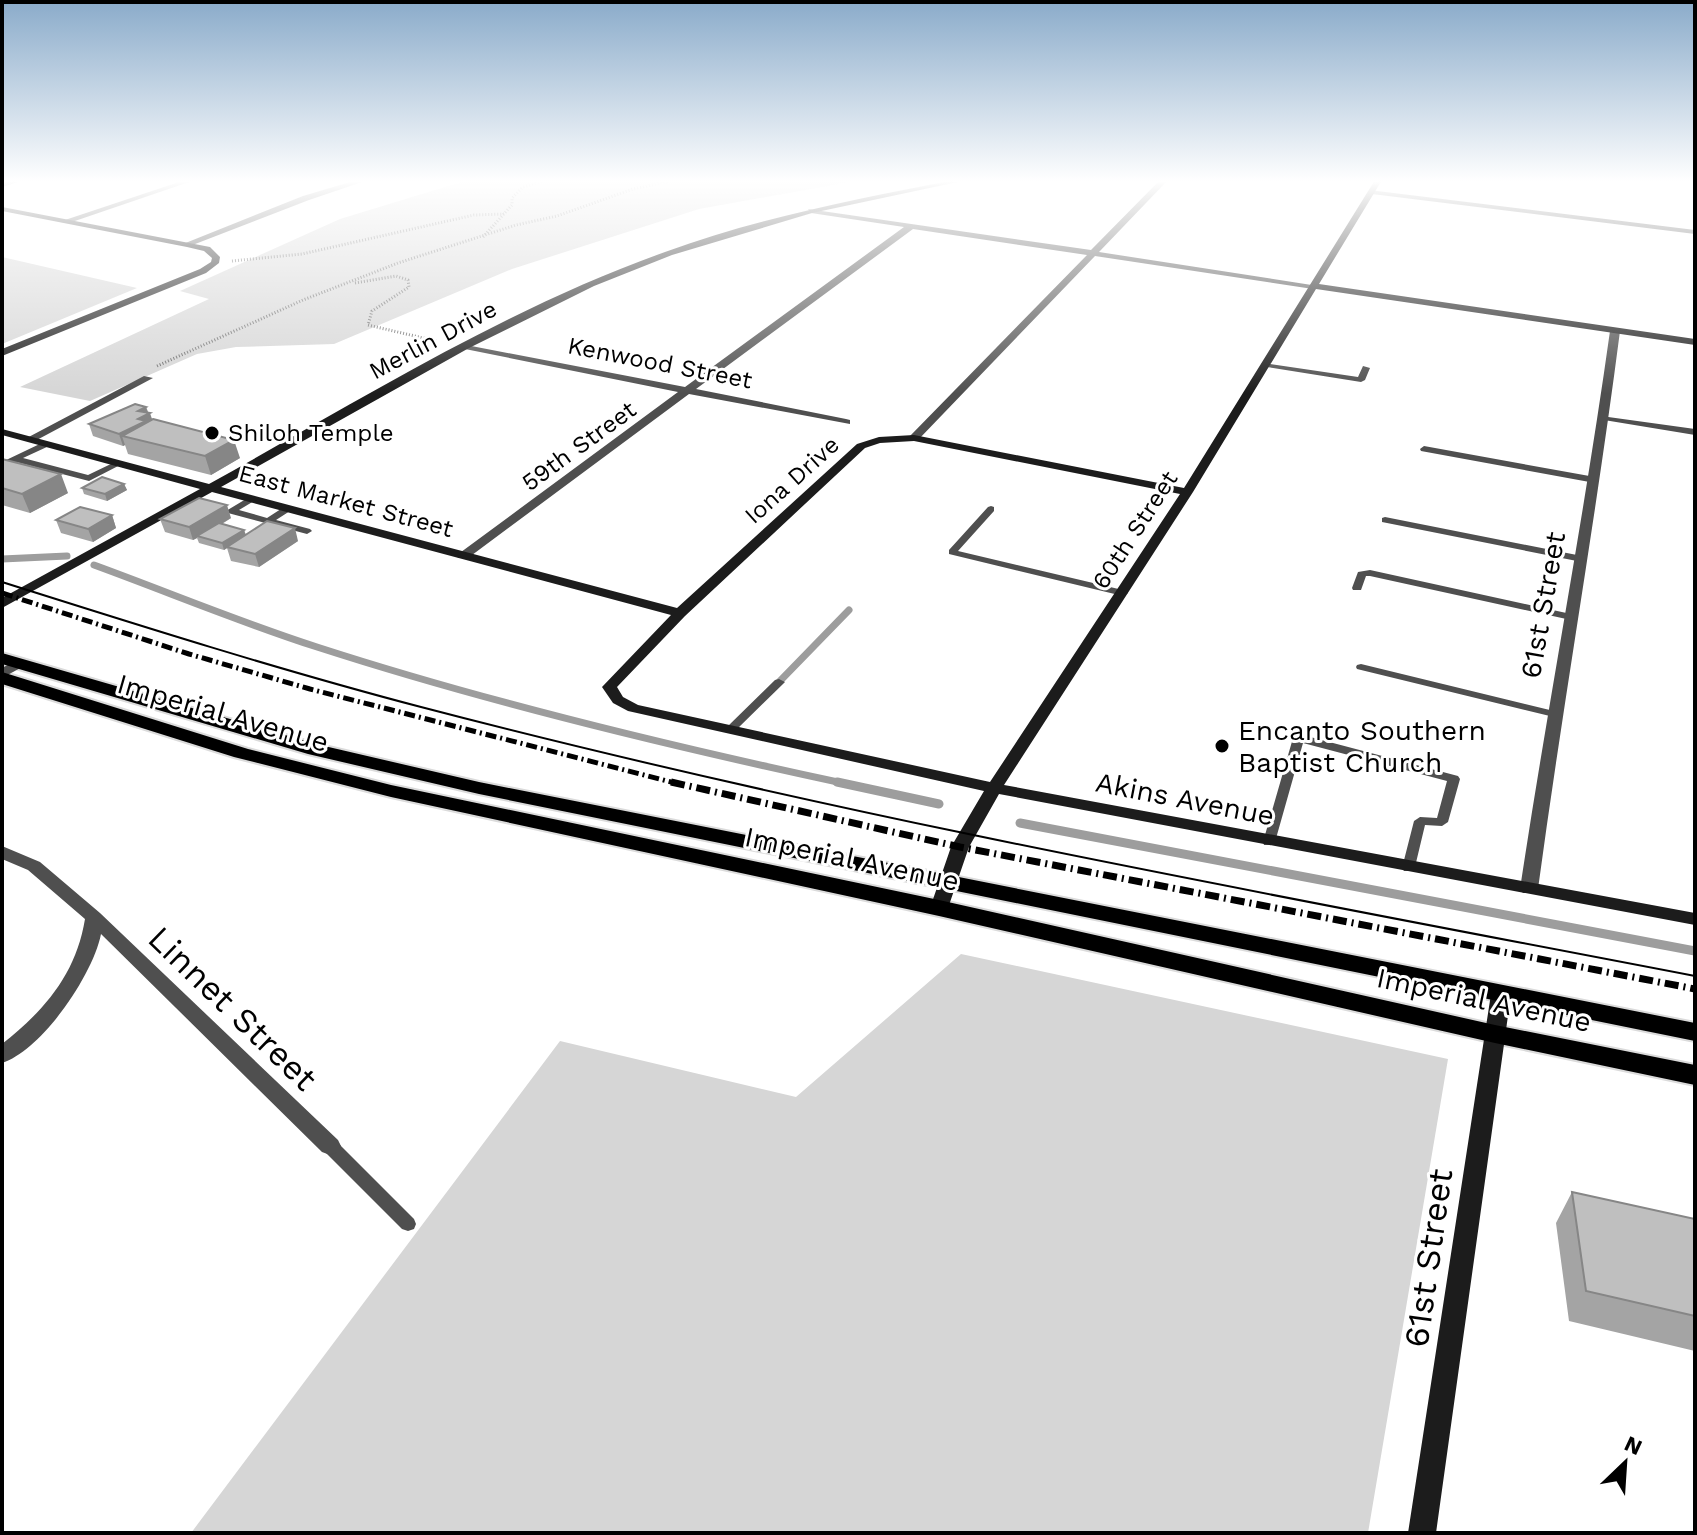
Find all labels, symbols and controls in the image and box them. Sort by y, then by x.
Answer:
street label: Merlin Drive [364,295,502,385]
street label: Kenwood Street [565,331,755,395]
street label: 59th Street [517,395,641,497]
place label: Shiloh Temple [228,419,394,447]
marker: Shiloh Temple [203,424,221,442]
street label: Iona Drive [739,430,845,530]
street label: East Market Street [236,459,456,543]
street label: 60th Street [1087,466,1183,594]
street label: 61st Street [1514,529,1572,681]
street label: Imperial Avenue [114,667,332,759]
place label: Encanto Southern Baptist Church [1238,714,1486,779]
marker: Encanto Southern Baptist Church [1213,737,1231,755]
street label: Akins Avenue [1093,766,1277,832]
street label: Imperial Avenue [742,820,962,898]
street label: Linnet Street [140,918,326,1098]
street label: Imperial Avenue [1374,961,1594,1039]
street label: 61st Street [1396,1166,1460,1350]
north arrow [1585,1423,1665,1503]
text: N [1621,1431,1646,1460]

